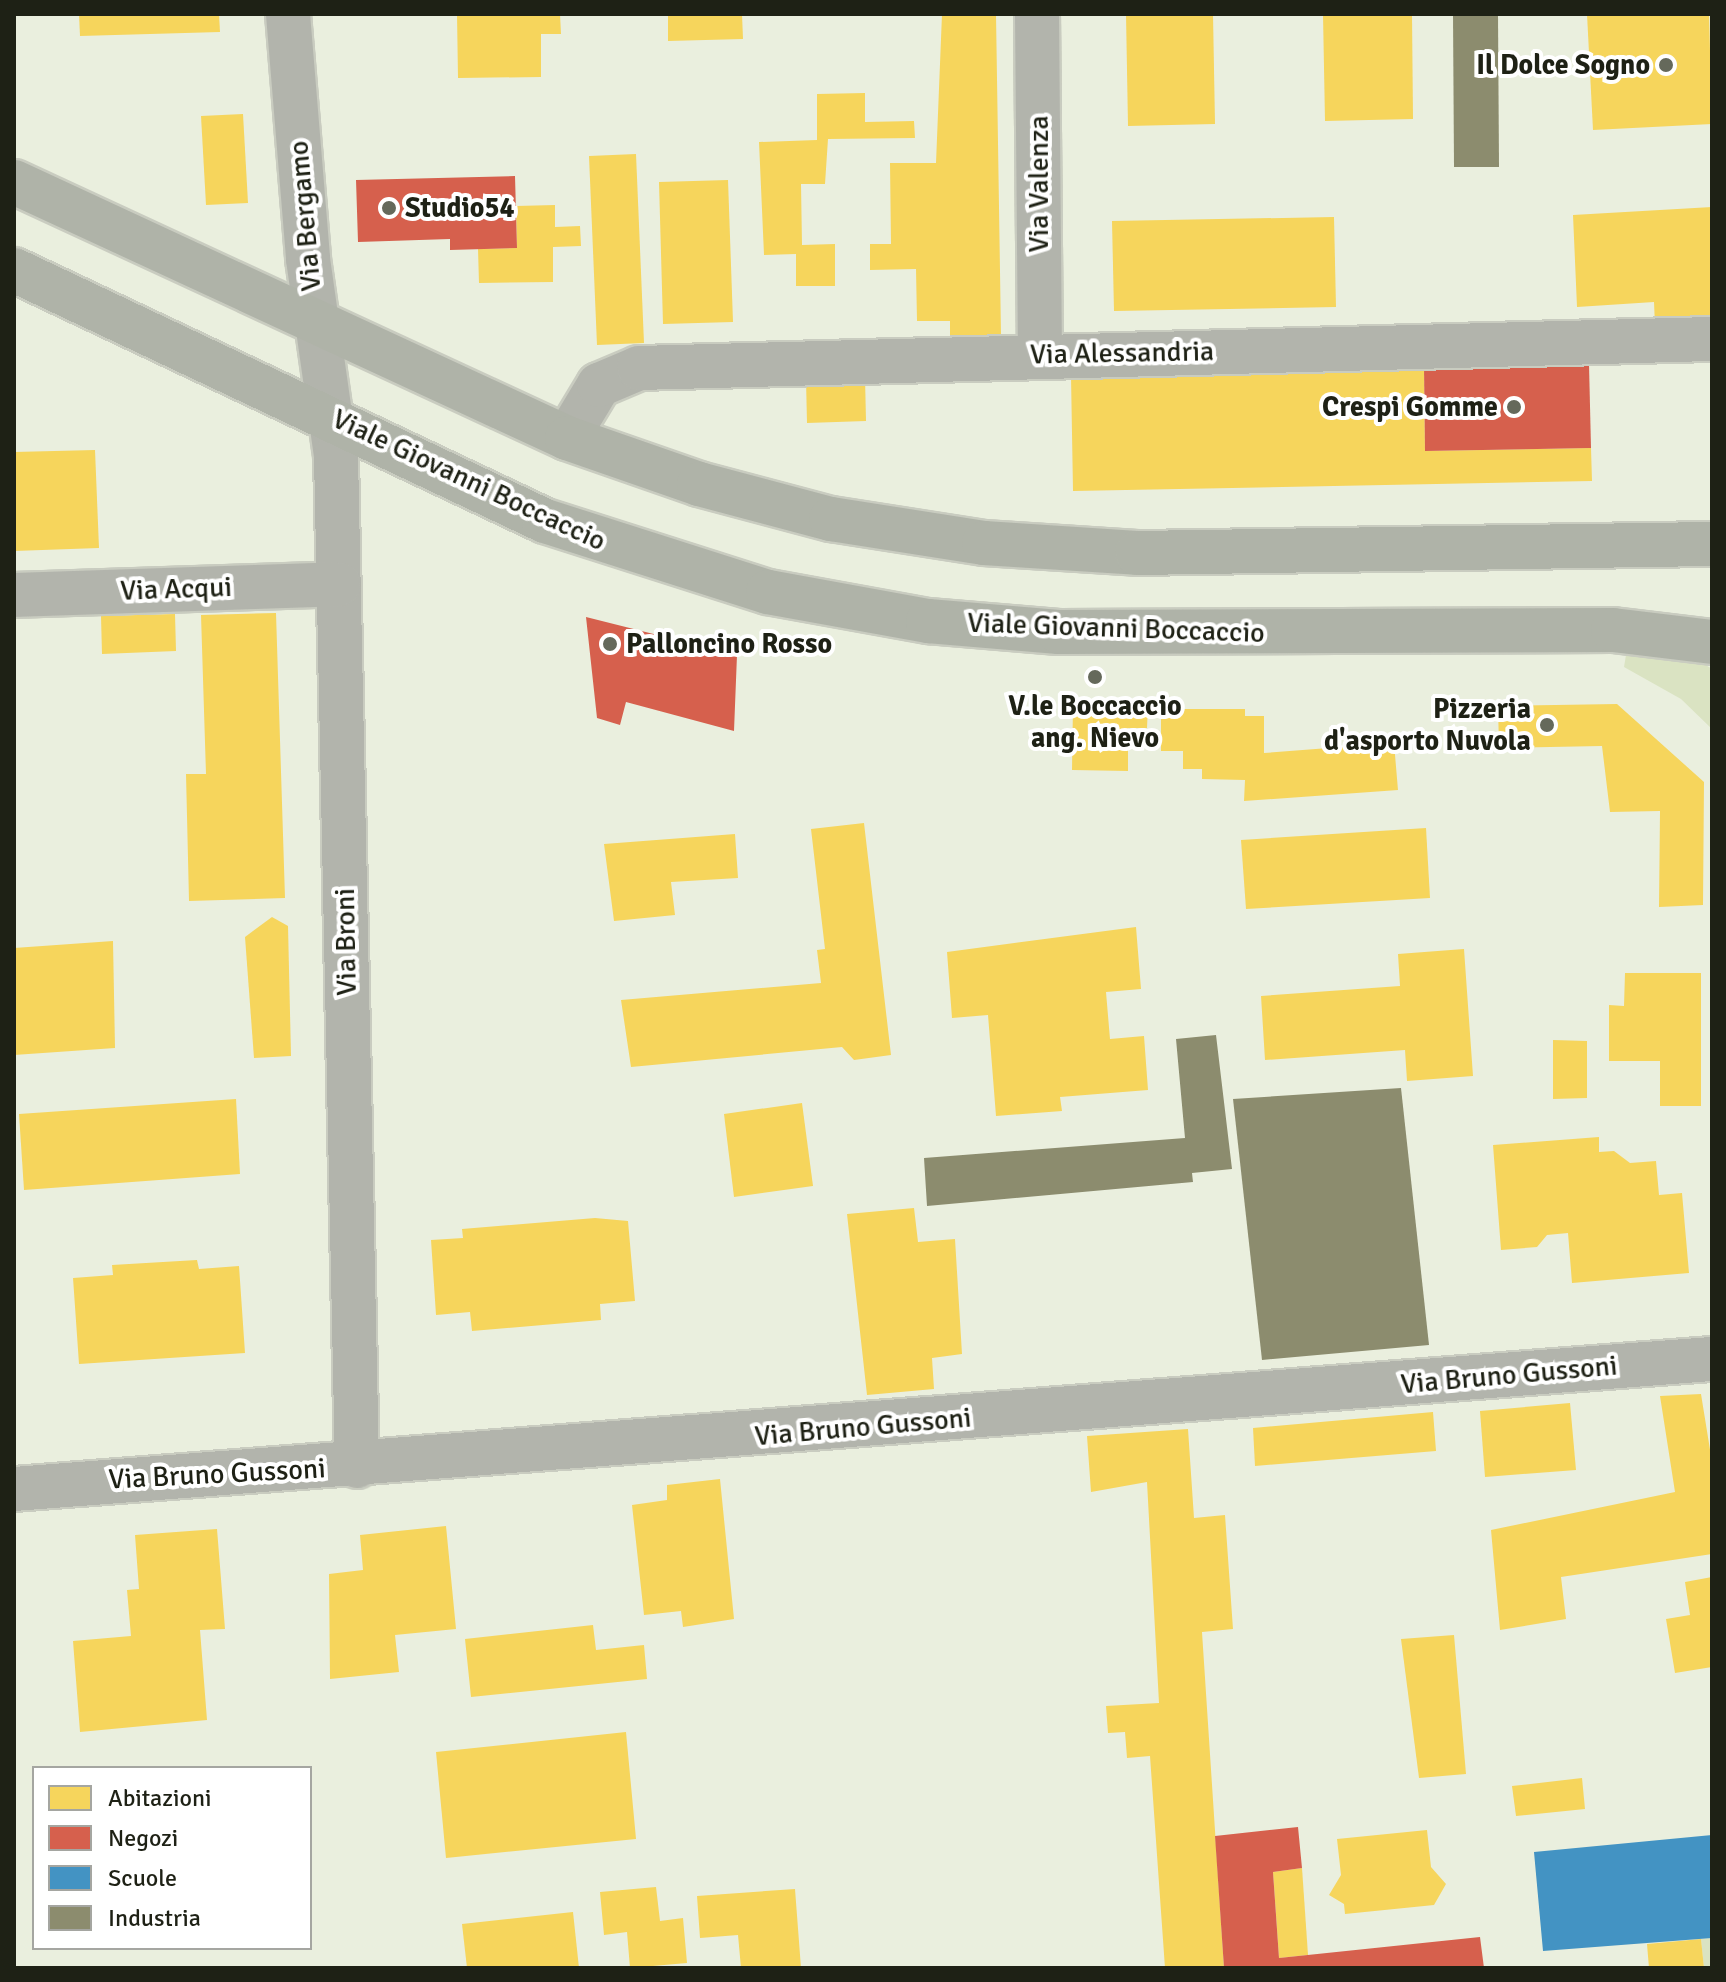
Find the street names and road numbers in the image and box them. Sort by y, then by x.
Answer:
street label: Via Valenza [1022,115,1056,253]
street label: Via Bergamo [282,139,328,293]
street label: Via Alessandria [1030,335,1214,371]
street label: Viale Giovanni Boccaccio [327,402,611,558]
street label: Via Acqui [120,570,232,608]
street label: Viale Giovanni Boccaccio [967,606,1265,650]
street label: Via Broni [328,888,364,996]
street label: Via Bruno Gussoni [1399,1349,1619,1401]
street label: Via Bruno Gussoni [753,1401,973,1453]
street label: Via Bruno Gussoni [108,1452,326,1496]

